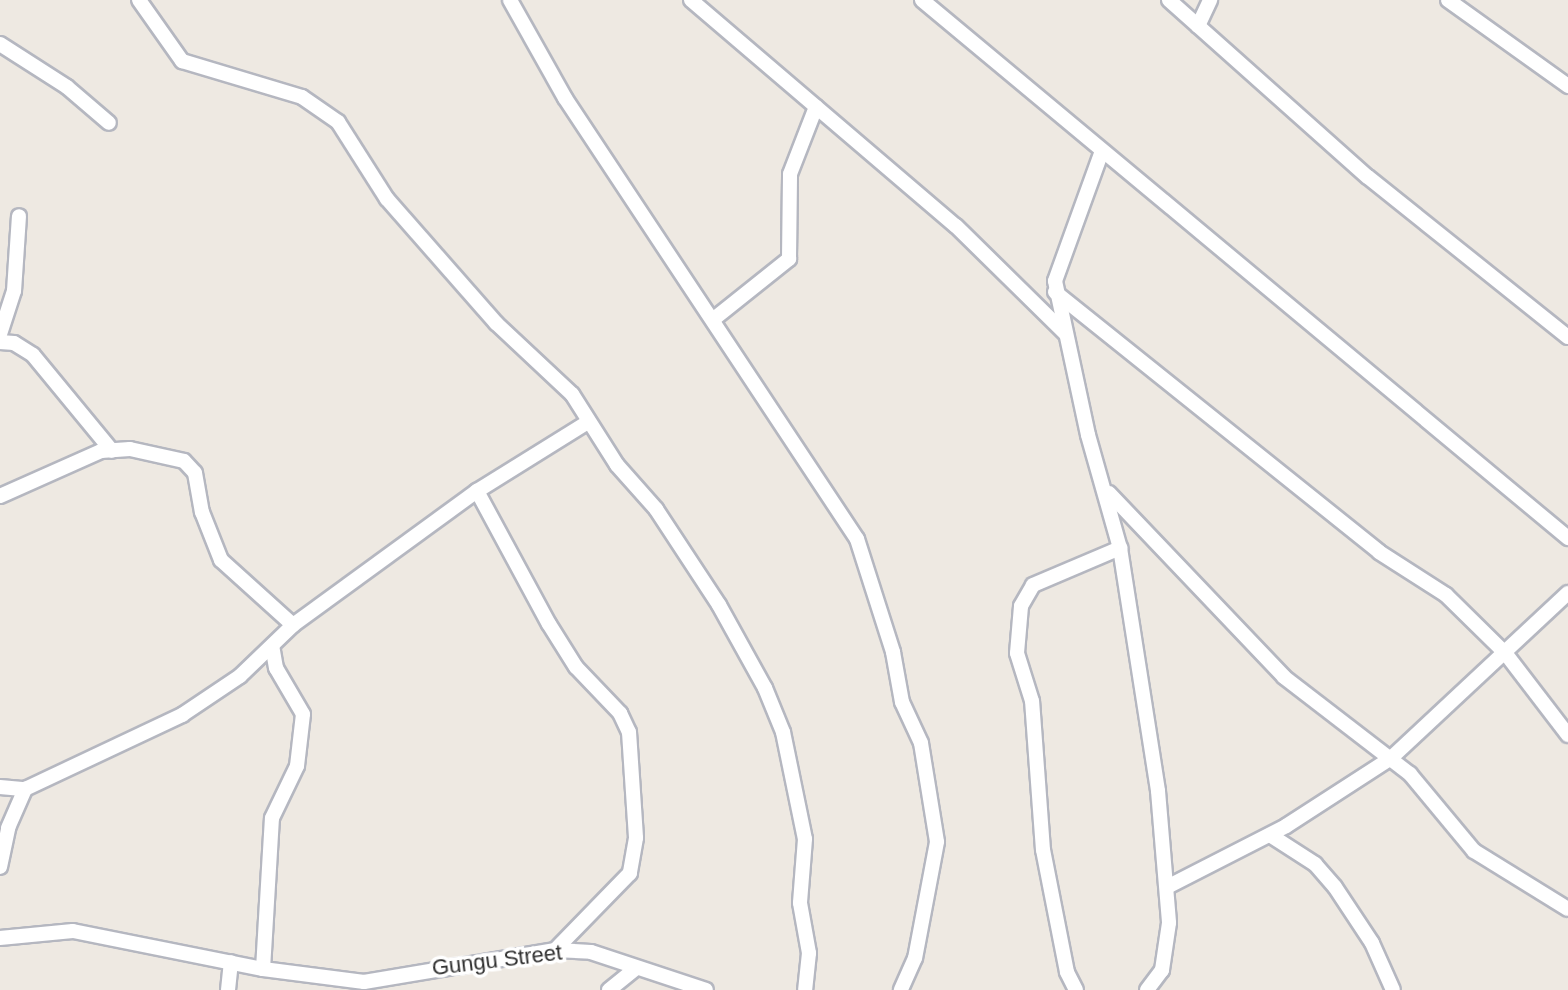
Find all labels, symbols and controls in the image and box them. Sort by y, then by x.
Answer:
street label: Gungu Street [430,939,564,981]

